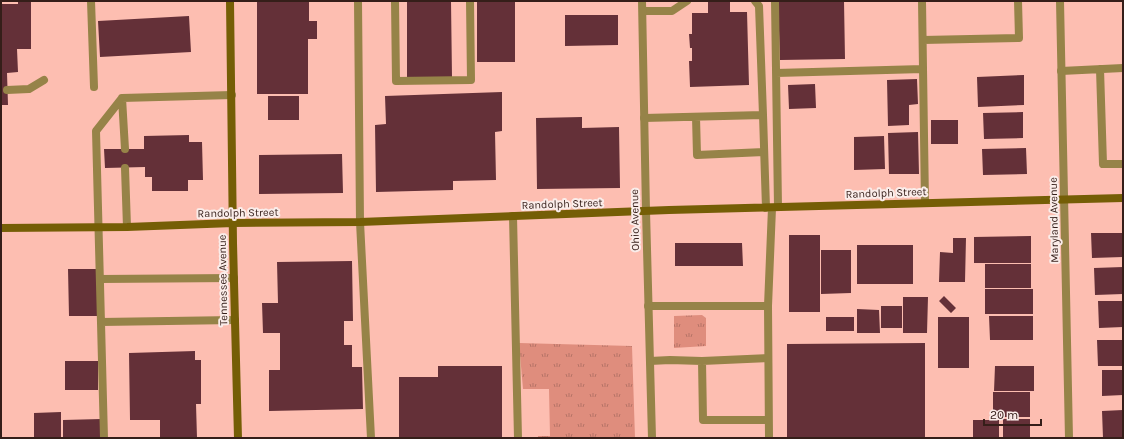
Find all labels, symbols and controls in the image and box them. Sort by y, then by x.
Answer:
street label: Maryland Avenue [1047,177,1061,263]
street label: Randolph Street [845,185,927,201]
street label: Ohio Avenue [628,189,642,251]
street label: Randolph Street [521,196,603,212]
street label: Randolph Street [197,206,279,220]
street label: Tennessee Avenue [216,234,230,326]
scale bar [984,401,1041,427]
text: 20 m [990,408,1018,422]

